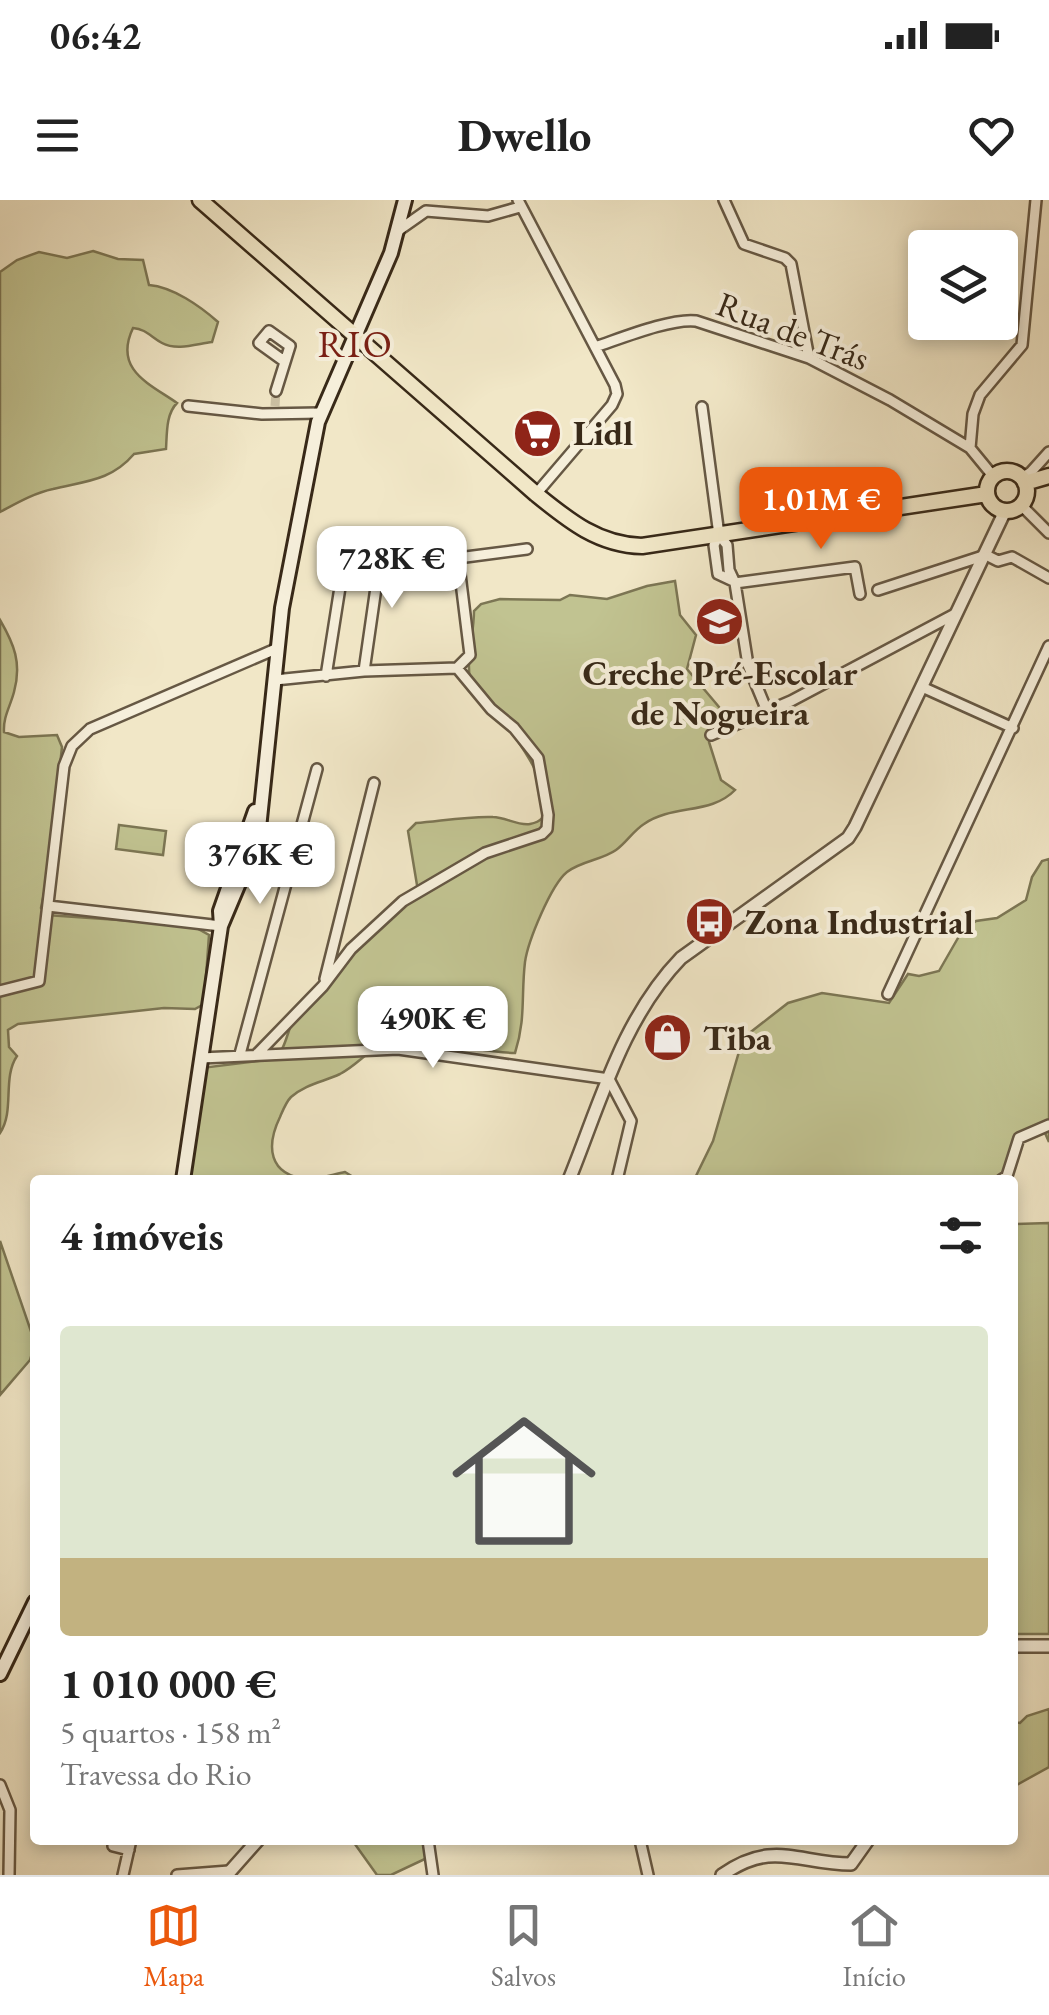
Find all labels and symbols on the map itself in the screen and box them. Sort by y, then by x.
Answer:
street label: Rua de Trás [711,281,876,380]
district label: RIO [318,319,394,368]
supermarket icon: Lidl [512,407,564,459]
place label: Lidl [573,410,633,455]
pin: 1.01M € [729,467,913,552]
pin: 728K € [311,526,473,611]
school or university icon: Creche Pré-Escolar de Nogueira [694,595,746,647]
place label: Creche Pré-Escolar de Nogueira [583,650,858,735]
pin: 376K € [179,822,341,907]
bus stop icon: Zona Industrial [684,896,736,948]
place label: Zona Industrial [745,899,974,944]
pin: 490K € [352,986,514,1071]
shop icon: Tiba [642,1012,694,1064]
place label: Tiba [703,1015,772,1060]

